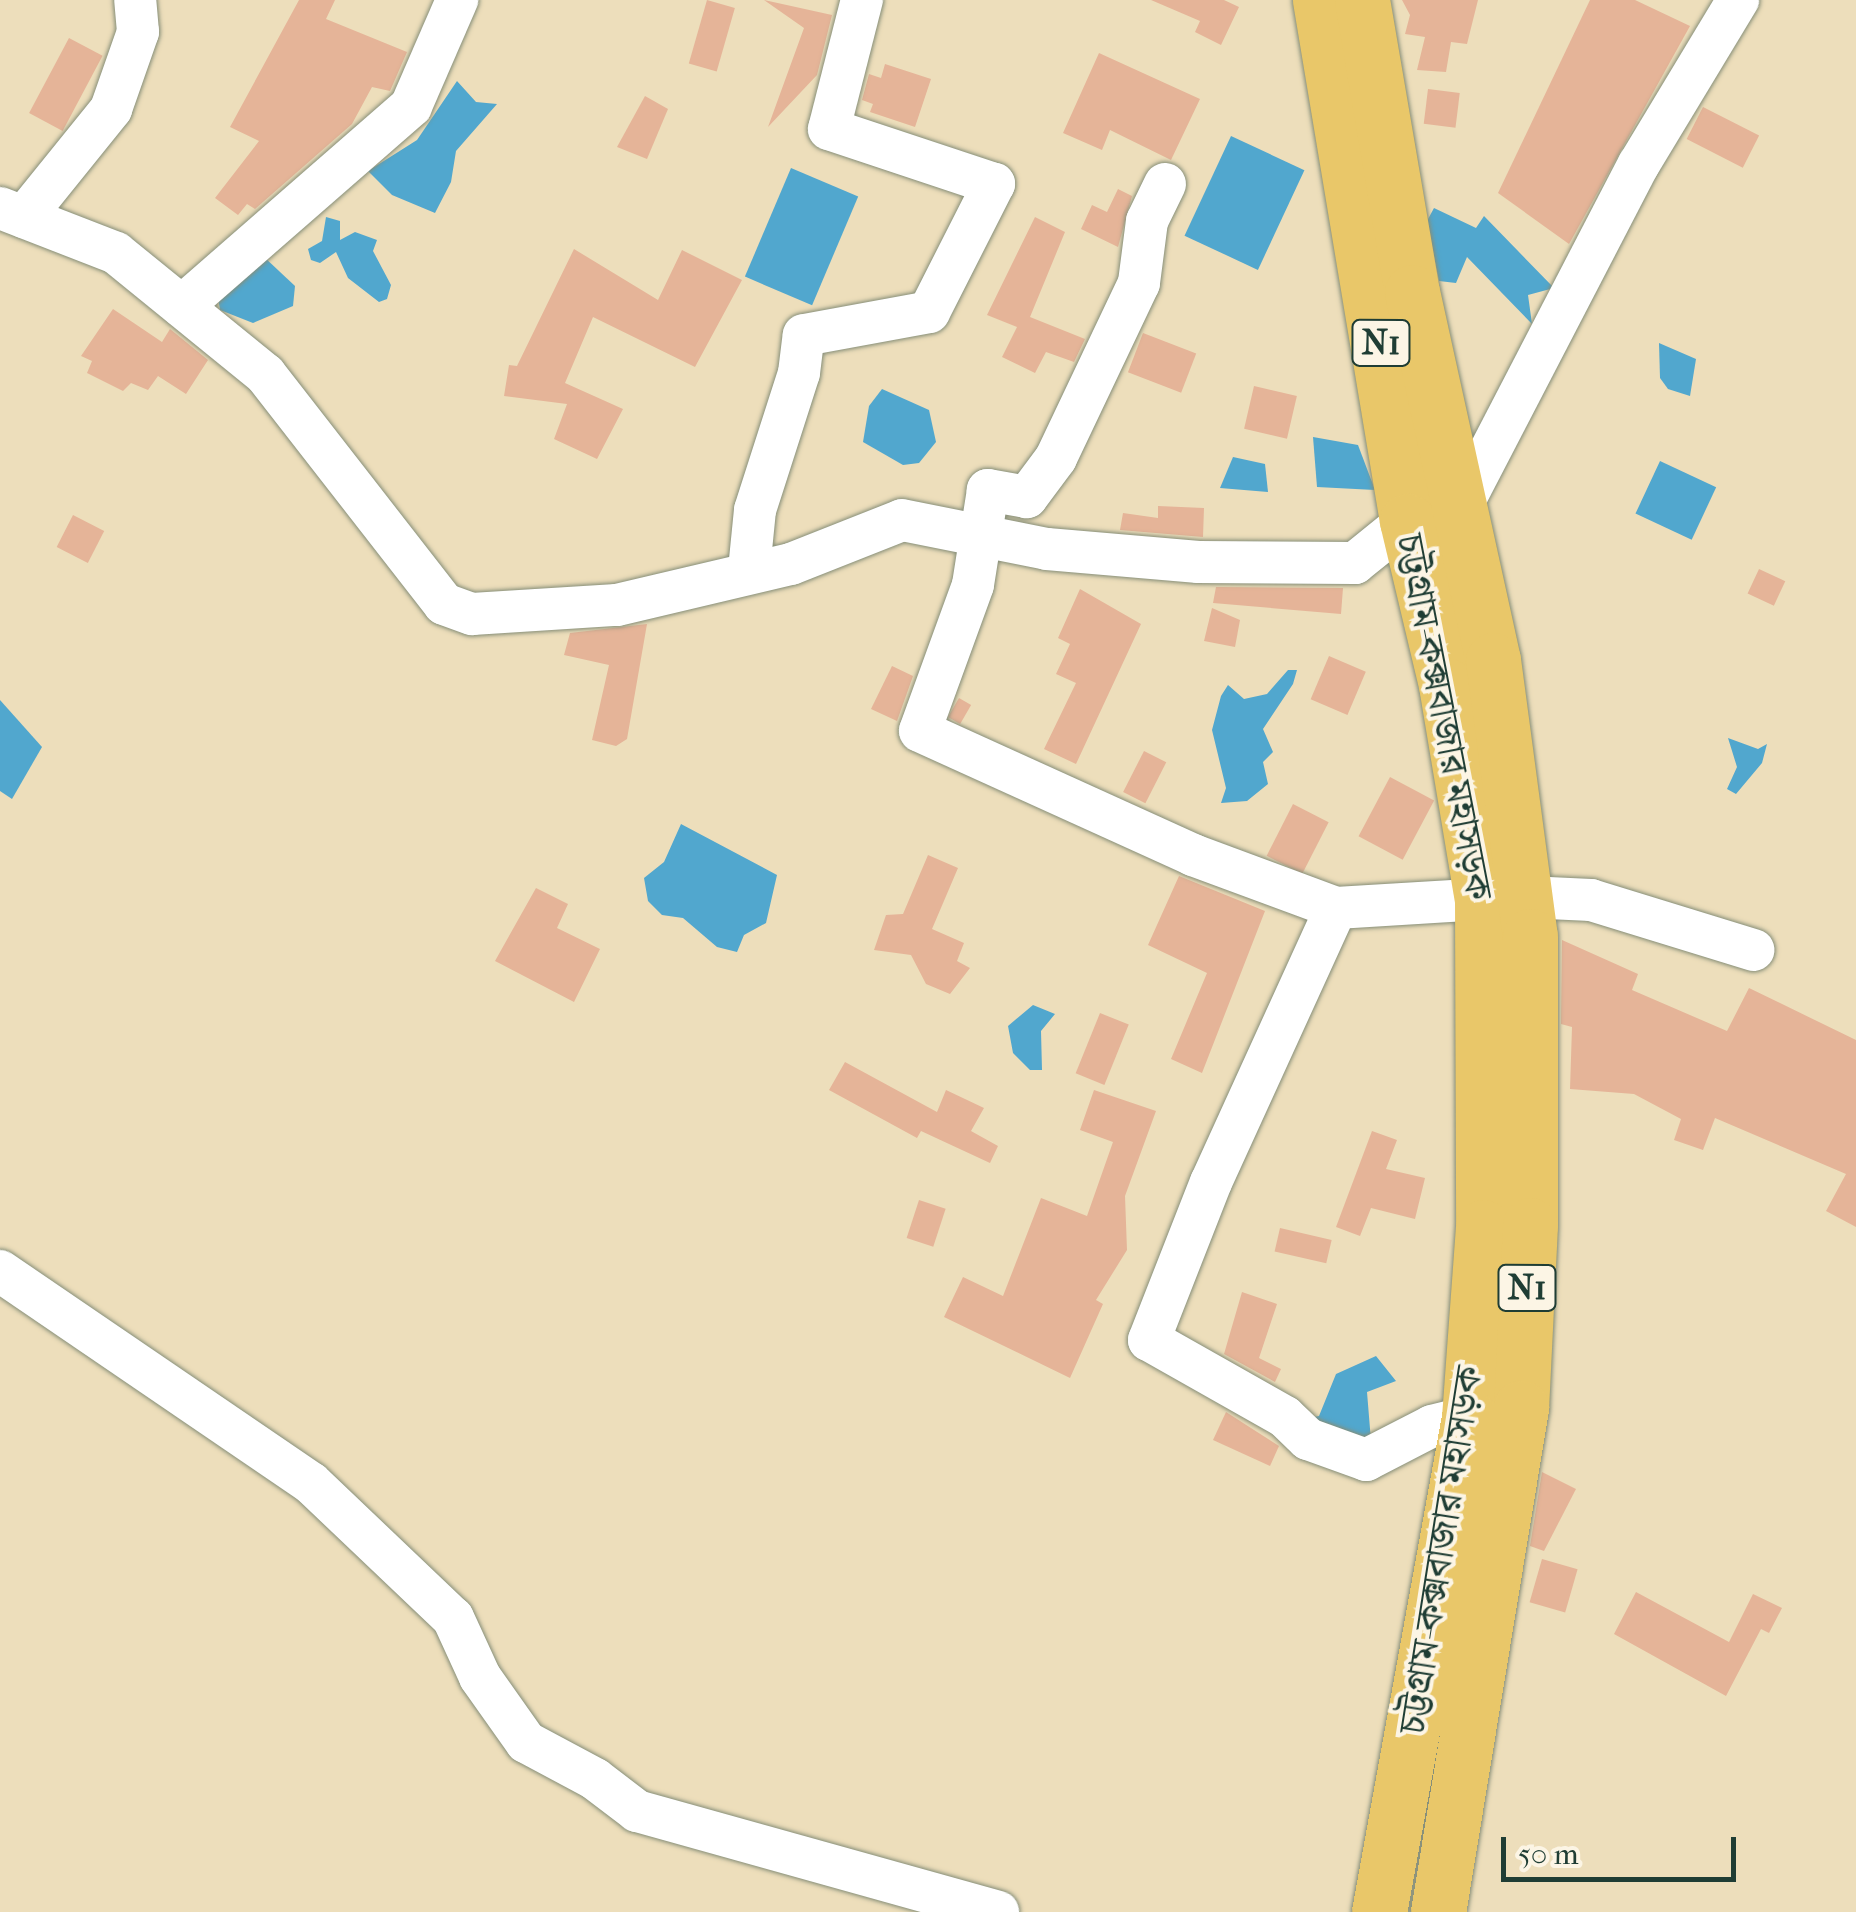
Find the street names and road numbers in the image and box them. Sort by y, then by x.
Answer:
road number: N1 [1351,313,1411,373]
street label: চট্টগ্রাম-কক্সবাজার মহাসড়ক [1386,530,1502,904]
road number: N1 [1497,1258,1557,1318]
street label: চট্টগ্রাম-কক্সবাজার মহাসড়ক [1389,1363,1493,1737]

